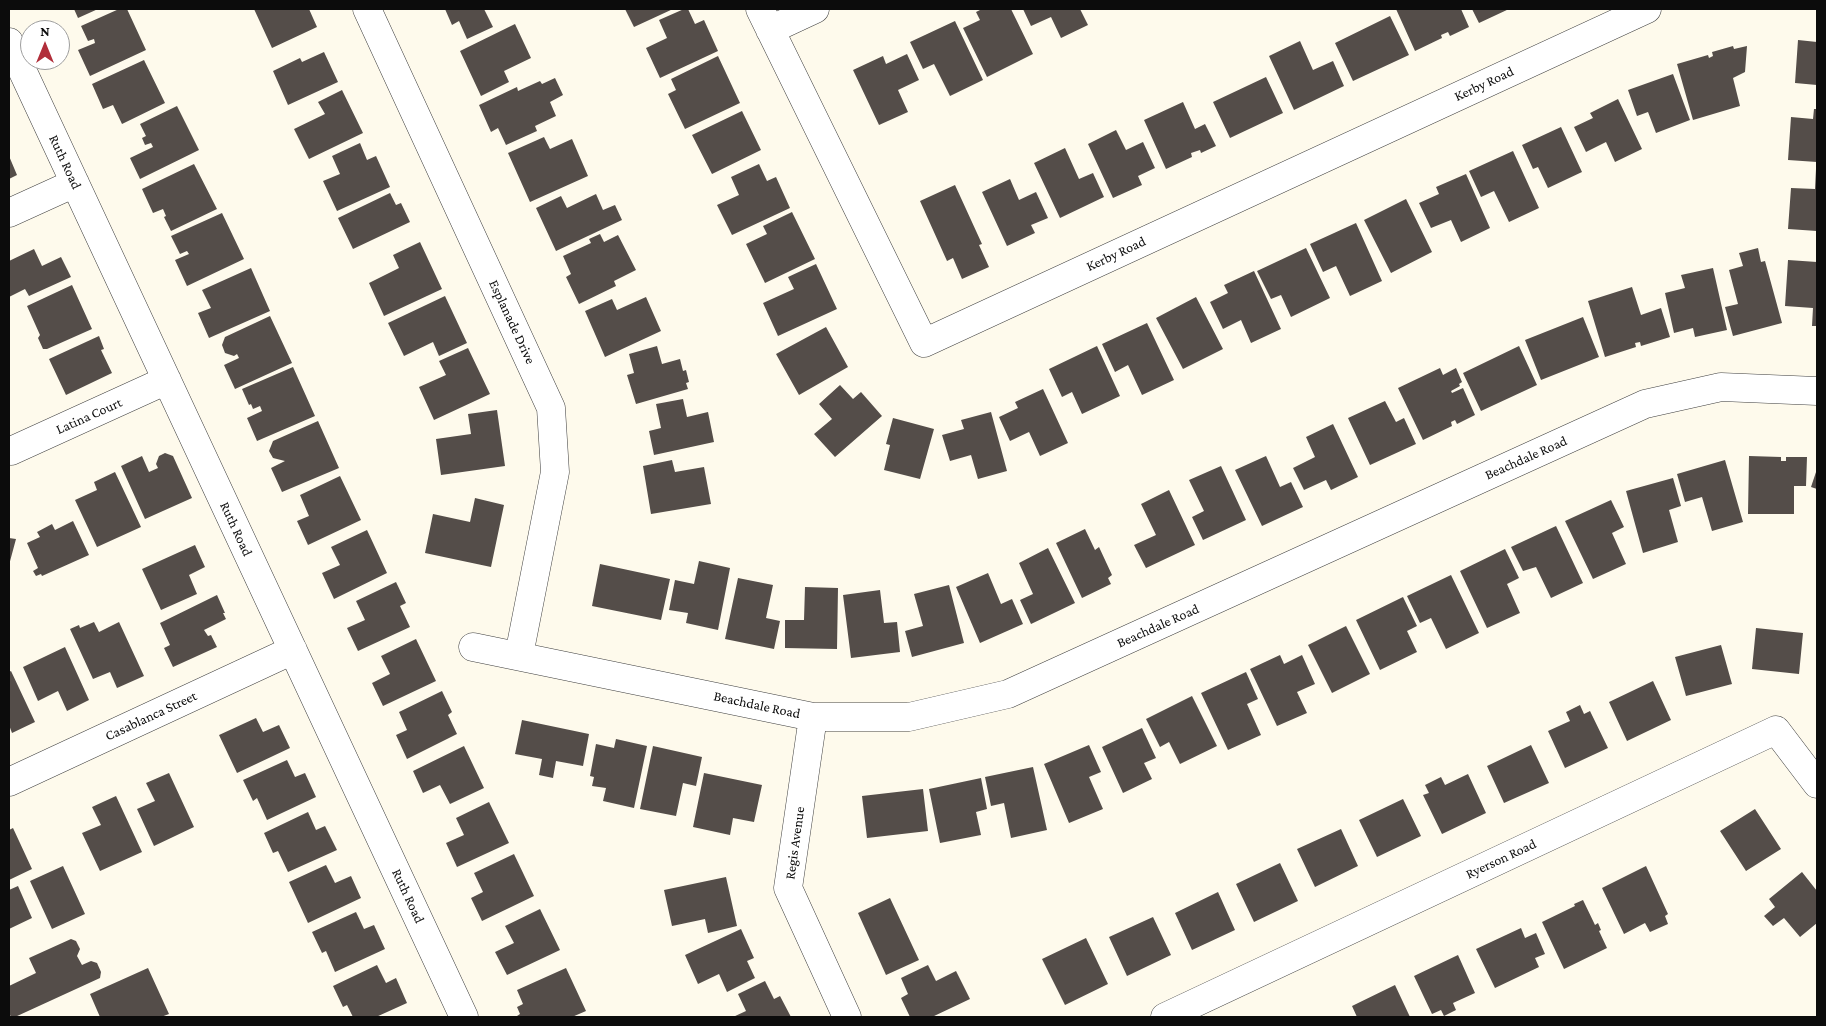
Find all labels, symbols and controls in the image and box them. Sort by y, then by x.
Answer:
north arrow [20,20,70,70]
text: N [40,23,50,39]
street label: Kerby Road [1452,63,1516,105]
street label: Ruth Road [45,132,85,192]
street label: Kerby Road [1084,233,1148,275]
street label: Esplanade Drive [485,277,539,367]
street label: Latina Court [53,394,125,438]
street label: Beachdale Road [1482,432,1570,484]
street label: Ruth Road [216,499,256,559]
street label: Beachdale Road [1114,600,1202,652]
street label: Casablanca Street [102,687,200,745]
street label: Beachdale Road [712,688,802,722]
street label: Regis Avenue [782,805,808,881]
street label: Ryerson Road [1463,835,1539,883]
street label: Ruth Road [388,866,428,926]

